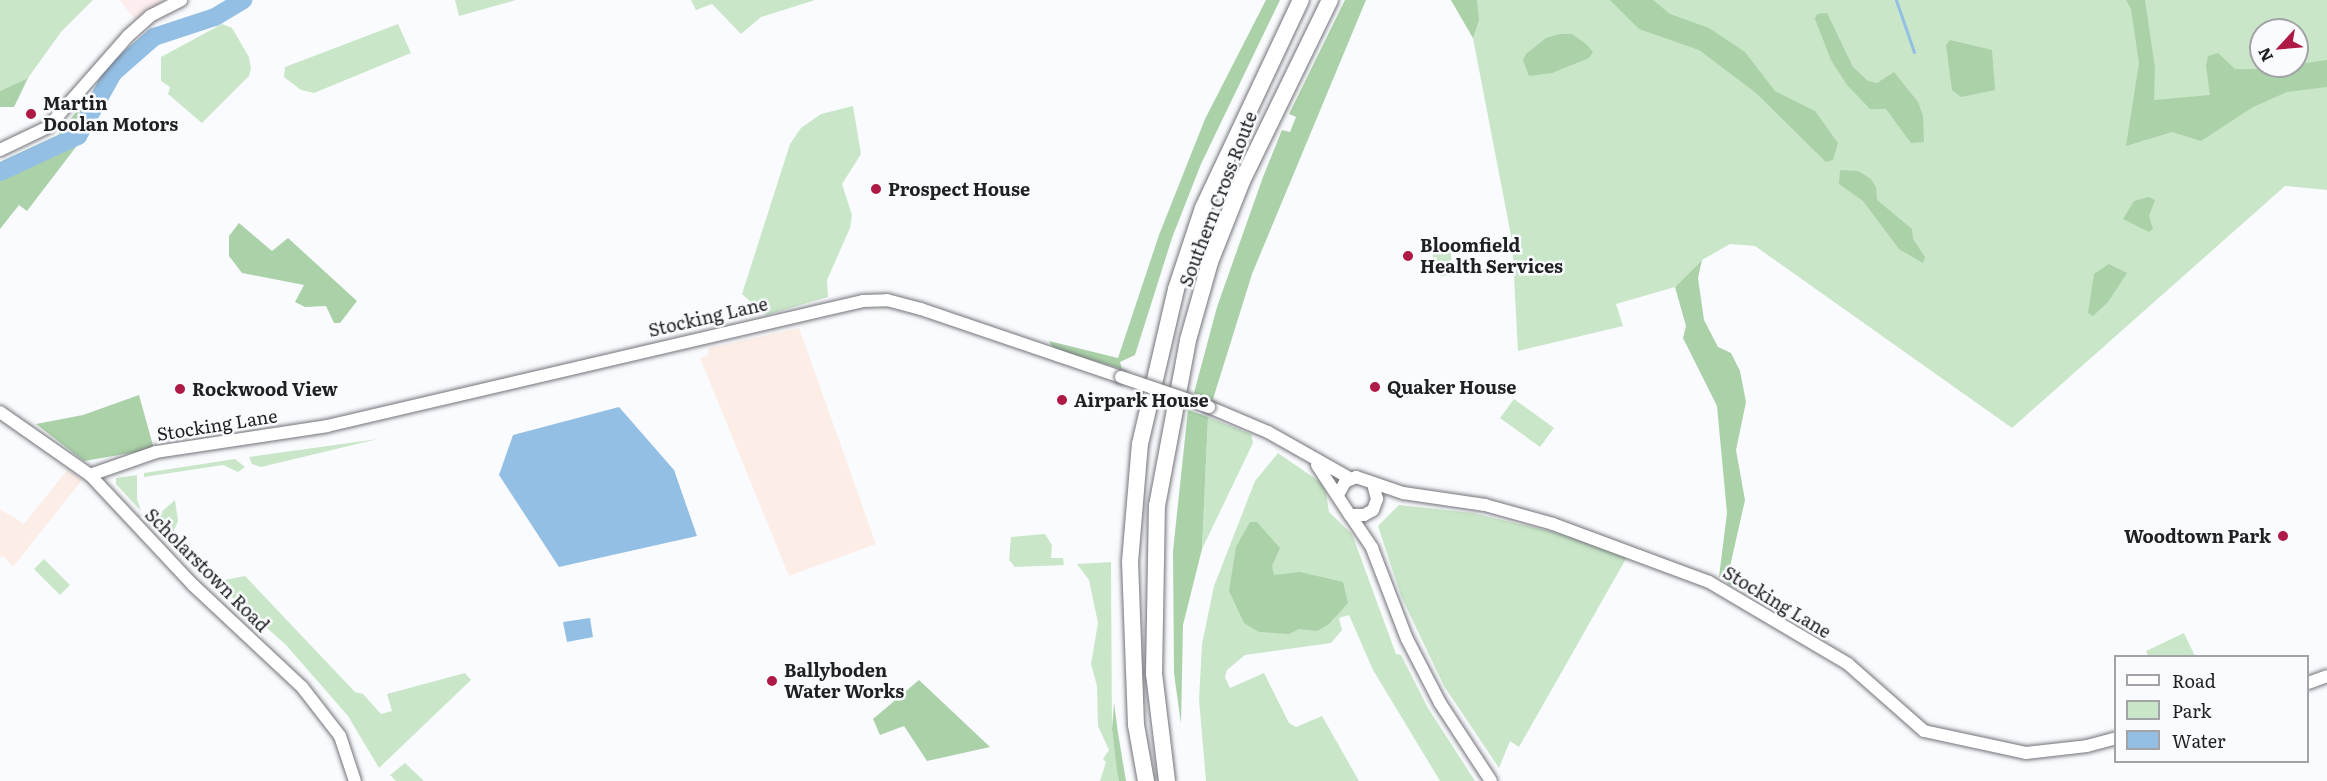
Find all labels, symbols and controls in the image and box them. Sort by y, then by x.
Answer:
north arrow [2249,18,2309,78]
text: N [2251,44,2278,66]
place label: Martin Doolan Motors [43,93,178,136]
marker: Martin Doolan Motors [24,107,38,121]
street label: Southern Cross Route [1175,108,1261,290]
place label: Prospect House [888,178,1030,200]
marker: Prospect House [869,182,883,196]
place label: Bloomfield Health Services [1420,235,1563,278]
marker: Bloomfield Health Services [1401,249,1415,263]
street label: Stocking Lane [646,293,770,341]
place label: Quaker House [1387,376,1516,398]
place label: Rockwood View [192,378,338,400]
marker: Quaker House [1368,380,1382,394]
marker: Rockwood View [173,382,187,396]
place label: Airpark House [1074,389,1209,411]
marker: Airpark House [1055,393,1069,407]
street label: Stocking Lane [155,405,279,445]
street label: Scholarstown Road [141,504,273,636]
place label: Woodtown Park [2124,525,2271,547]
marker: Woodtown Park [2276,529,2290,543]
street label: Stocking Lane [1719,561,1835,643]
legend [2114,655,2309,763]
place label: Ballyboden Water Works [784,660,904,702]
text: Road [2172,667,2216,694]
marker: Ballyboden Water Works [765,674,779,688]
text: Park [2172,697,2211,724]
text: Water [2172,727,2225,754]

